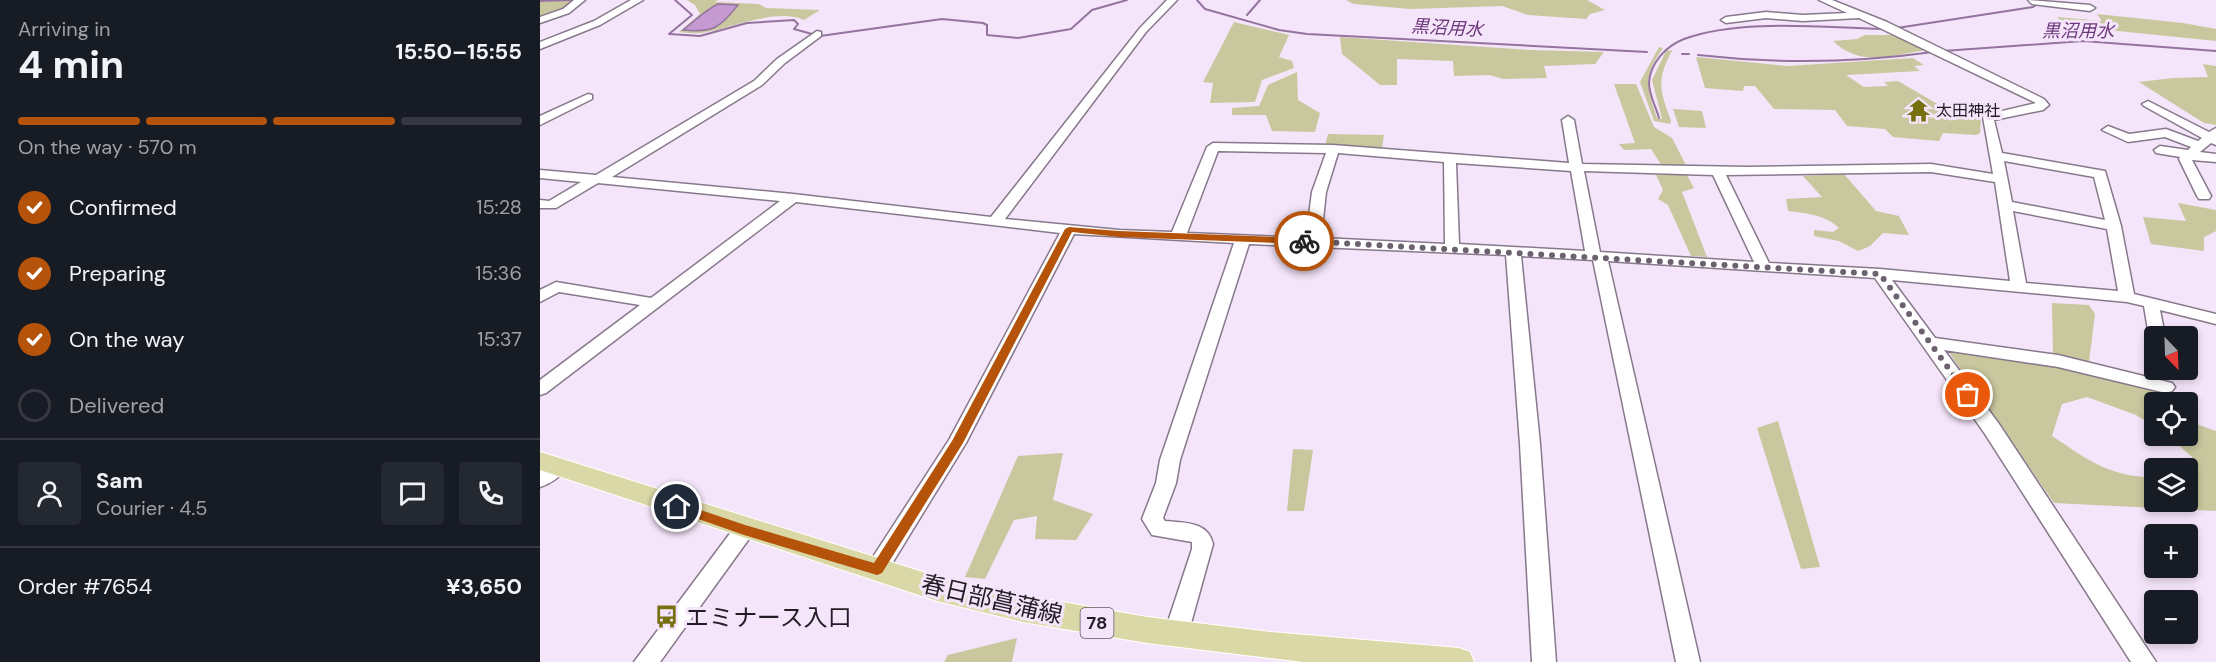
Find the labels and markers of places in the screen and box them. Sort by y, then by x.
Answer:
temple icon: 太田神社 [1905,97,1931,123]
place label: 太田神社 [1936,100,2000,121]
pin [1942,369,1993,420]
pin [651,481,702,532]
place label: エミナース入口 [685,602,852,633]
bus stop icon: エミナース入口 [654,604,680,630]

